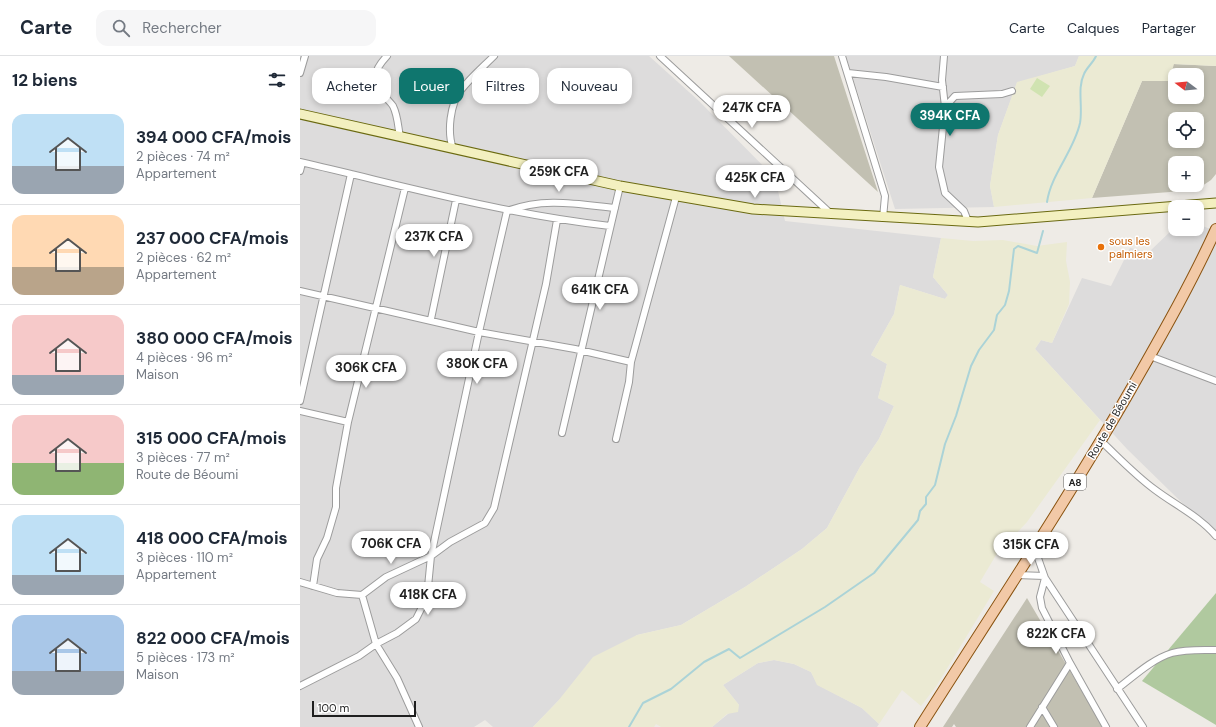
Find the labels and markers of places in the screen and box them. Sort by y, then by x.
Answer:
pin: 247K CFA [711,95,793,129]
pin: 394K CFA [909,103,991,137]
pin: 259K CFA [518,159,600,193]
pin: 425K CFA [714,165,796,199]
pin: 237K CFA [393,224,475,258]
place label: sous les palmiers [1109,234,1153,261]
marker: sous les palmiers [1096,242,1106,252]
pin: 641K CFA [559,277,641,311]
pin: 380K CFA [436,351,518,385]
pin: 306K CFA [325,355,407,389]
pin: 706K CFA [350,531,432,565]
pin: 315K CFA [990,532,1072,566]
pin: 418K CFA [387,582,469,616]
pin: 822K CFA [1015,621,1097,655]

